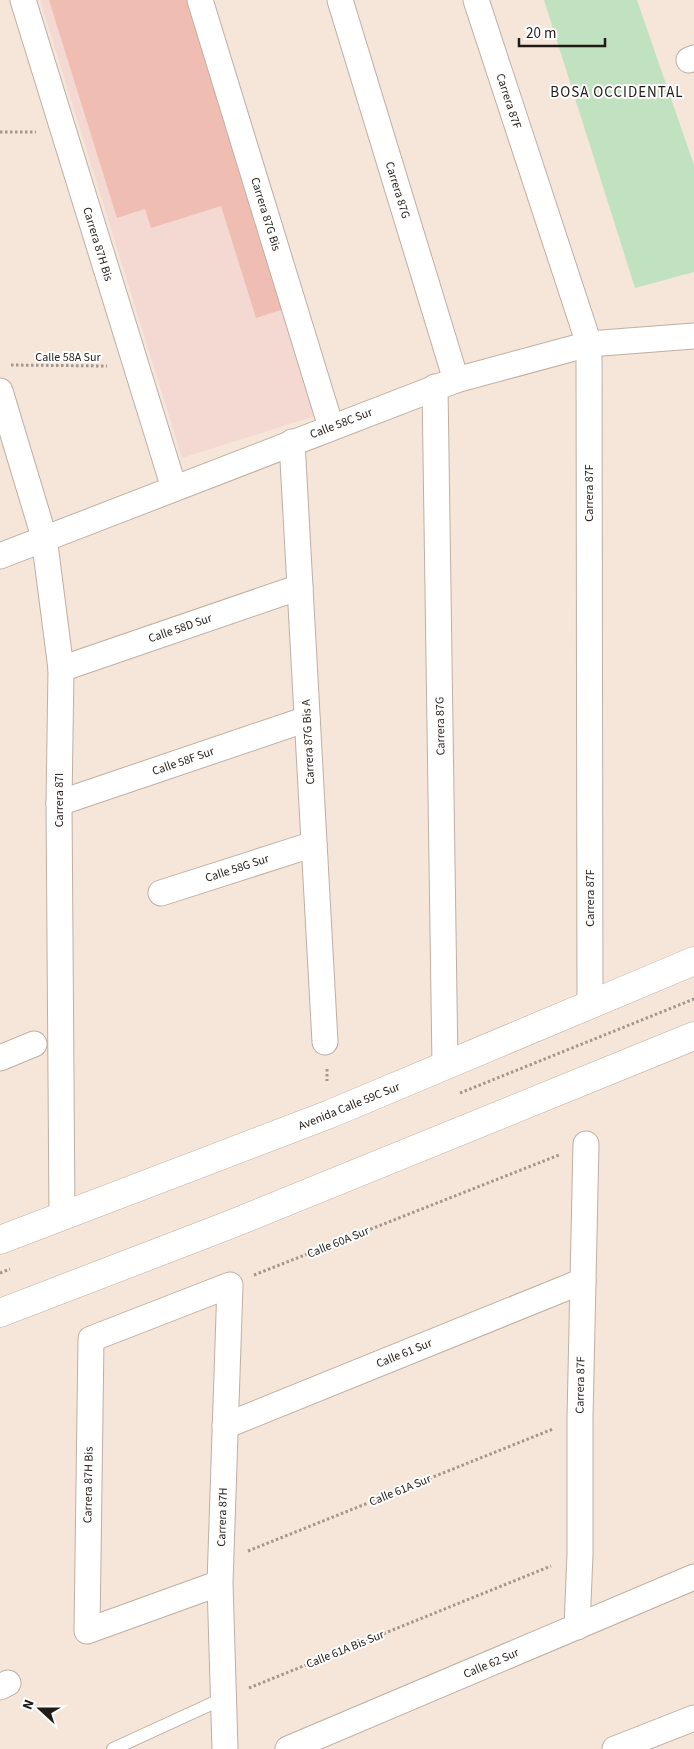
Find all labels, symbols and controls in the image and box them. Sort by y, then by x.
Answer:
scale bar [519,15,605,47]
text: 20 m [526,23,556,44]
street label: Carrera 87F [492,71,525,131]
district label: BOSA OCCIDENTAL [550,82,684,103]
street label: Carrera 87G [381,160,414,221]
street label: Carrera 87G Bis [246,175,285,253]
street label: Carrera 87H Bis [78,205,117,283]
street label: Calle 58A Sur [35,349,101,366]
street label: Calle 58C Sur [307,403,376,443]
street label: Carrera 87F [581,464,598,522]
street label: Calle 58D Sur [146,609,215,647]
street label: Carrera 87G [431,696,450,756]
street label: Carrera 87G Bis A [298,699,319,785]
street label: Calle 58F Sur [150,743,217,780]
street label: Carrera 87I [51,773,68,827]
street label: Calle 58G Sur [203,850,272,887]
street label: Carrera 87F [582,869,599,927]
street label: Avenida Calle 59C Sur [296,1078,403,1135]
street label: Calle 60A Sur [305,1222,372,1263]
street label: Calle 61 Sur [374,1334,435,1372]
street label: Carrera 87F [572,1356,589,1414]
street label: Carrera 87H Bis [79,1447,98,1523]
street label: Calle 61A Sur [367,1470,434,1511]
street label: Carrera 87H [213,1487,232,1547]
street label: Calle 61A Bis Sur [304,1626,388,1673]
street label: Calle 62 Sur [461,1644,522,1683]
north arrow [15,1684,65,1734]
text: N [18,1697,40,1713]

